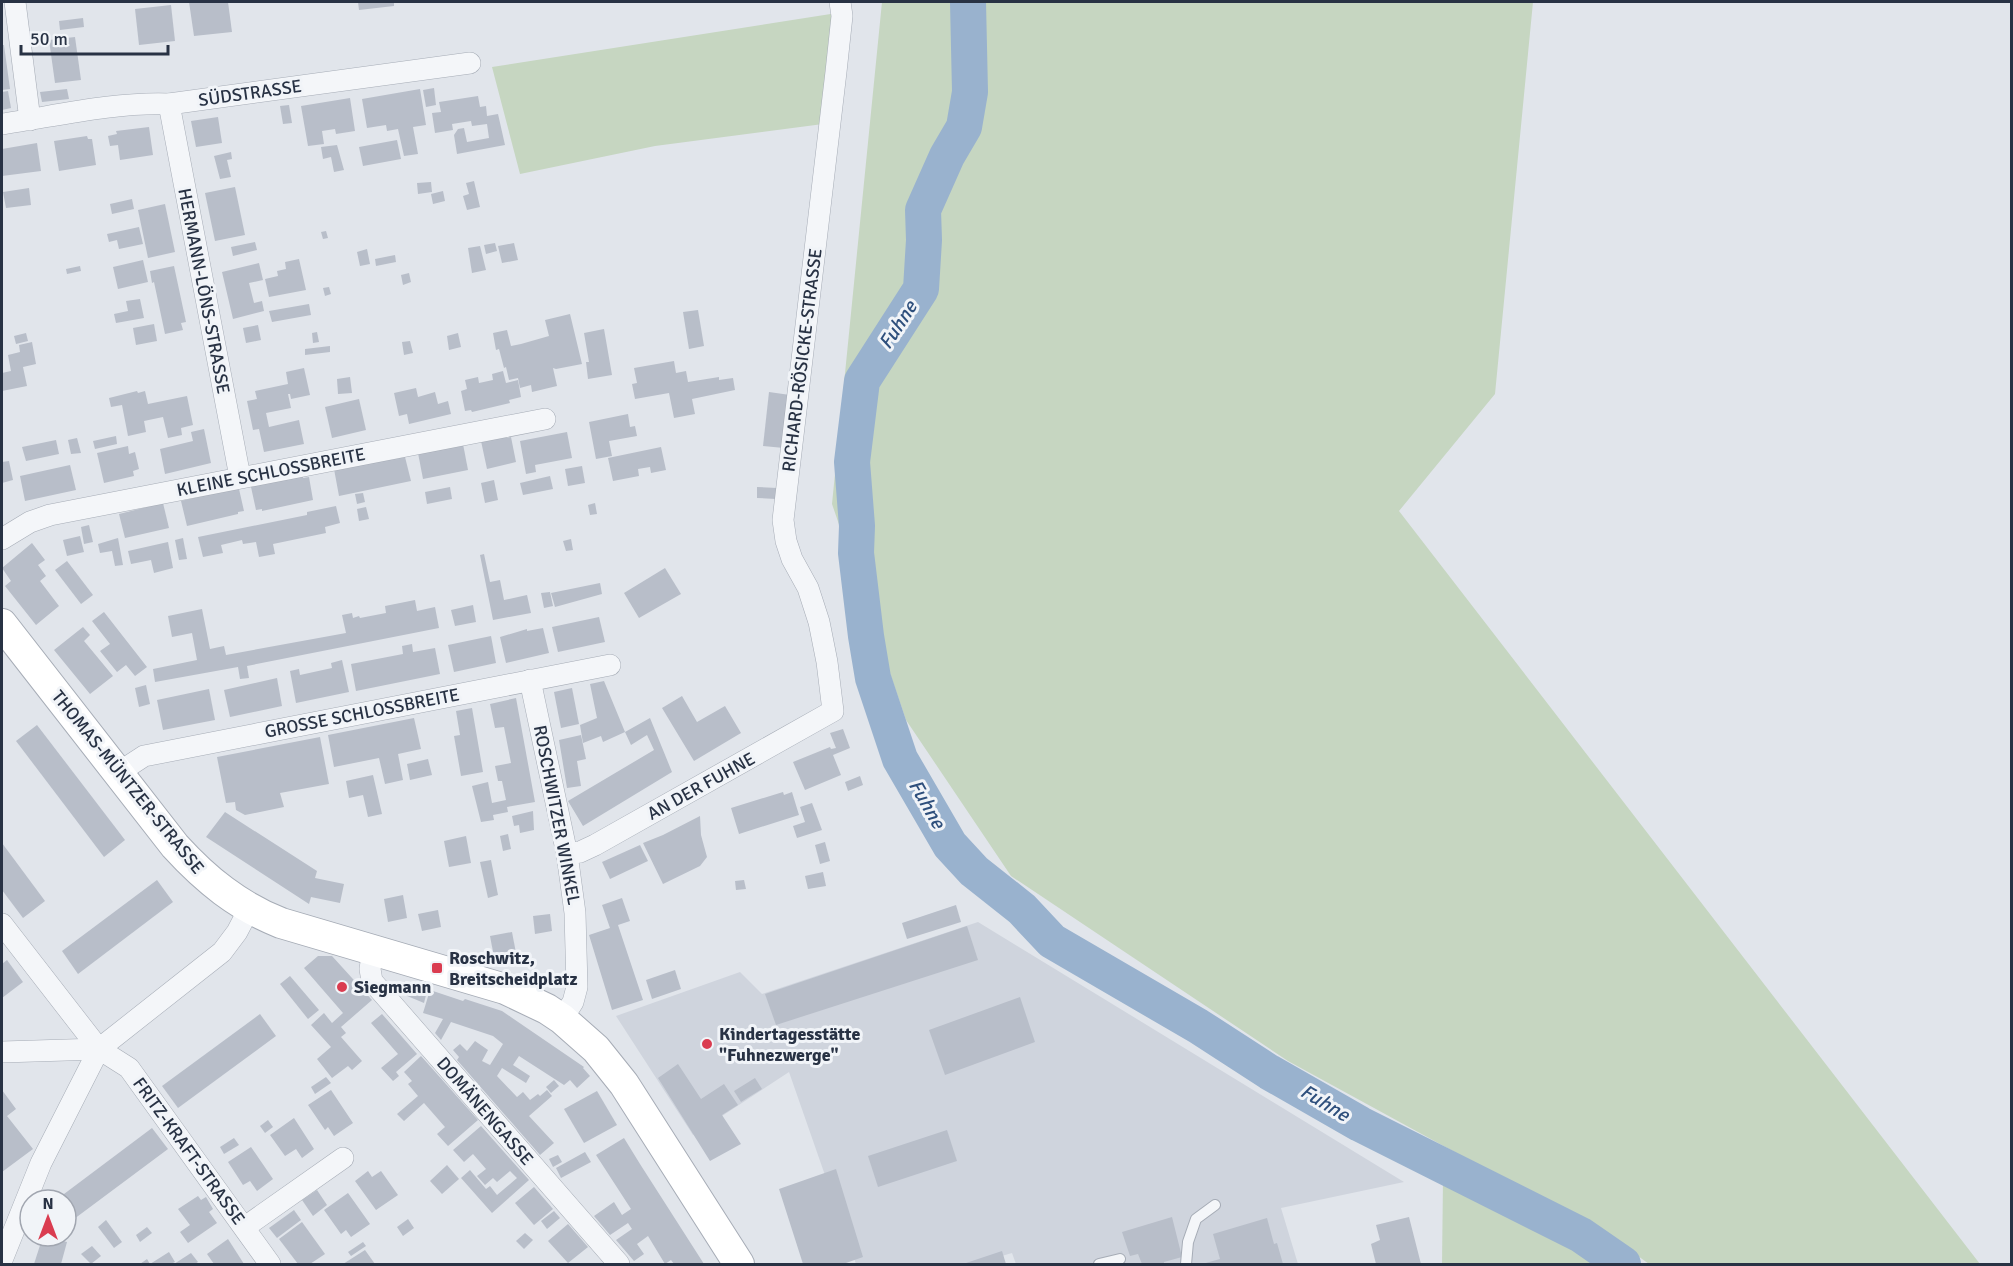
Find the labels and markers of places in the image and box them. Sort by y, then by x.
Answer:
place label: Roschwitz, Breitscheidplatz [449,947,578,990]
marker: Roschwitz, Breitscheidplatz [430,961,444,975]
place label: Siegmann [354,976,432,998]
marker: Siegmann [335,980,349,994]
place label: Kindertagesstätte "Fuhnezwerge" [719,1023,860,1066]
marker: Kindertagesstätte "Fuhnezwerge" [700,1037,714,1051]

